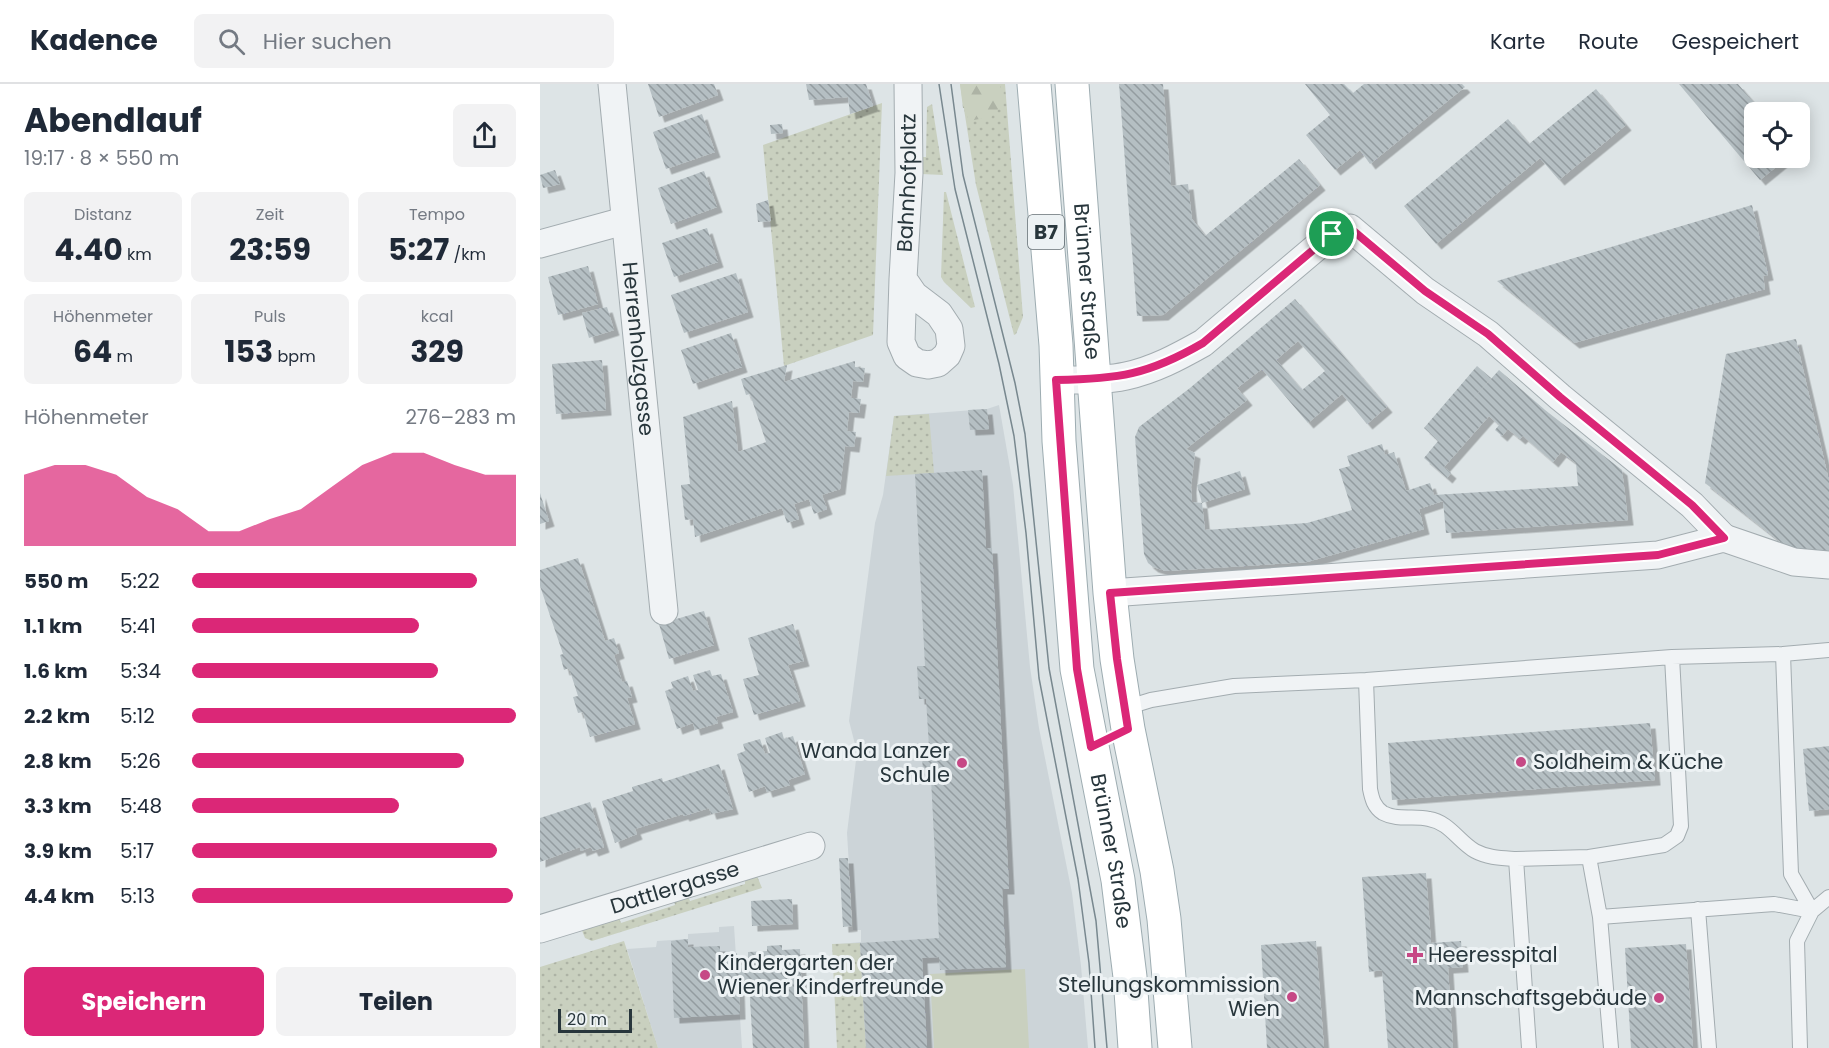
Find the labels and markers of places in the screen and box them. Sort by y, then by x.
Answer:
pin [1306,208,1357,259]
place label: Wanda Lanzer Schule [801,736,950,789]
place label: Soldheim & Küche [1533,747,1723,776]
marker: Soldheim & Küche [1514,755,1528,769]
marker: Wanda Lanzer Schule [955,756,969,770]
place label: Heeresspital [1428,940,1558,969]
marker: Heeresspital [1406,946,1424,964]
place label: Kindergarten der Wiener Kinderfreunde [717,948,944,1001]
marker: Kindergarten der Wiener Kinderfreunde [698,968,712,982]
place label: Stellungskommission Wien [1058,970,1280,1023]
place label: Mannschaftsgebäude [1415,983,1647,1012]
marker: Stellungskommission Wien [1285,990,1299,1004]
marker: Mannschaftsgebäude [1652,991,1666,1005]

